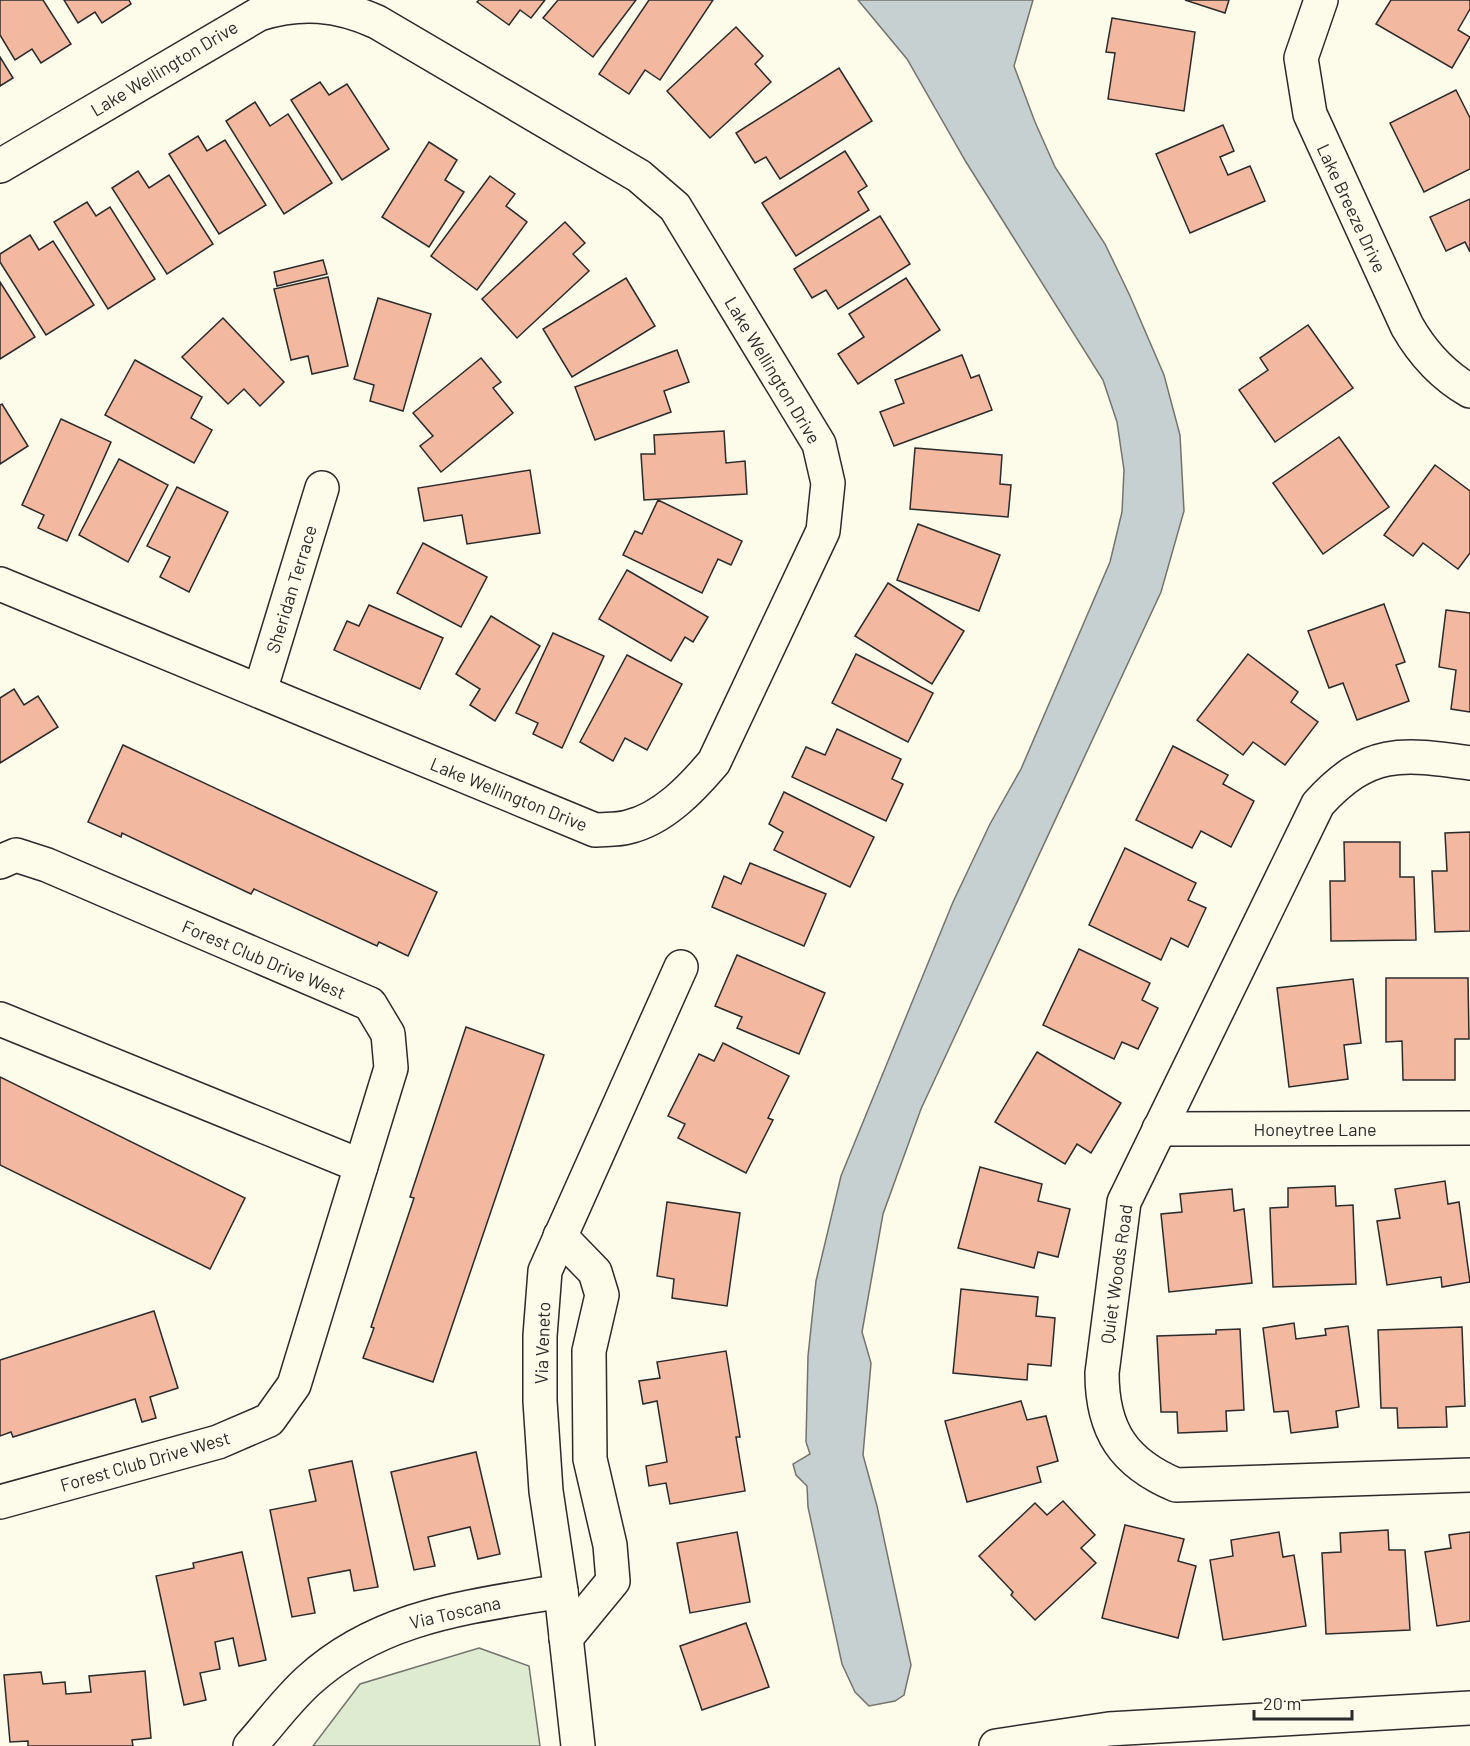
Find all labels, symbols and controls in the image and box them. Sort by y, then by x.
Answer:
street label: Lake Wellington Drive [87,15,241,121]
street label: Lake Breeze Drive [1313,140,1391,276]
street label: Lake Wellington Drive [720,293,826,447]
street label: Sheridan Terrace [261,522,321,656]
street label: Lake Wellington Drive [427,752,591,836]
street label: Forest Club Drive West [179,915,349,1003]
street label: Honeytree Lane [1253,1118,1377,1140]
street label: Quiet Woods Road [1095,1203,1137,1345]
street label: Via Veneto [530,1301,554,1385]
street label: Forest Club Drive West [58,1426,232,1496]
street label: Via Toscana [407,1591,503,1633]
scale bar [1254,1683,1352,1721]
text: 20 m [1263,1692,1301,1714]

